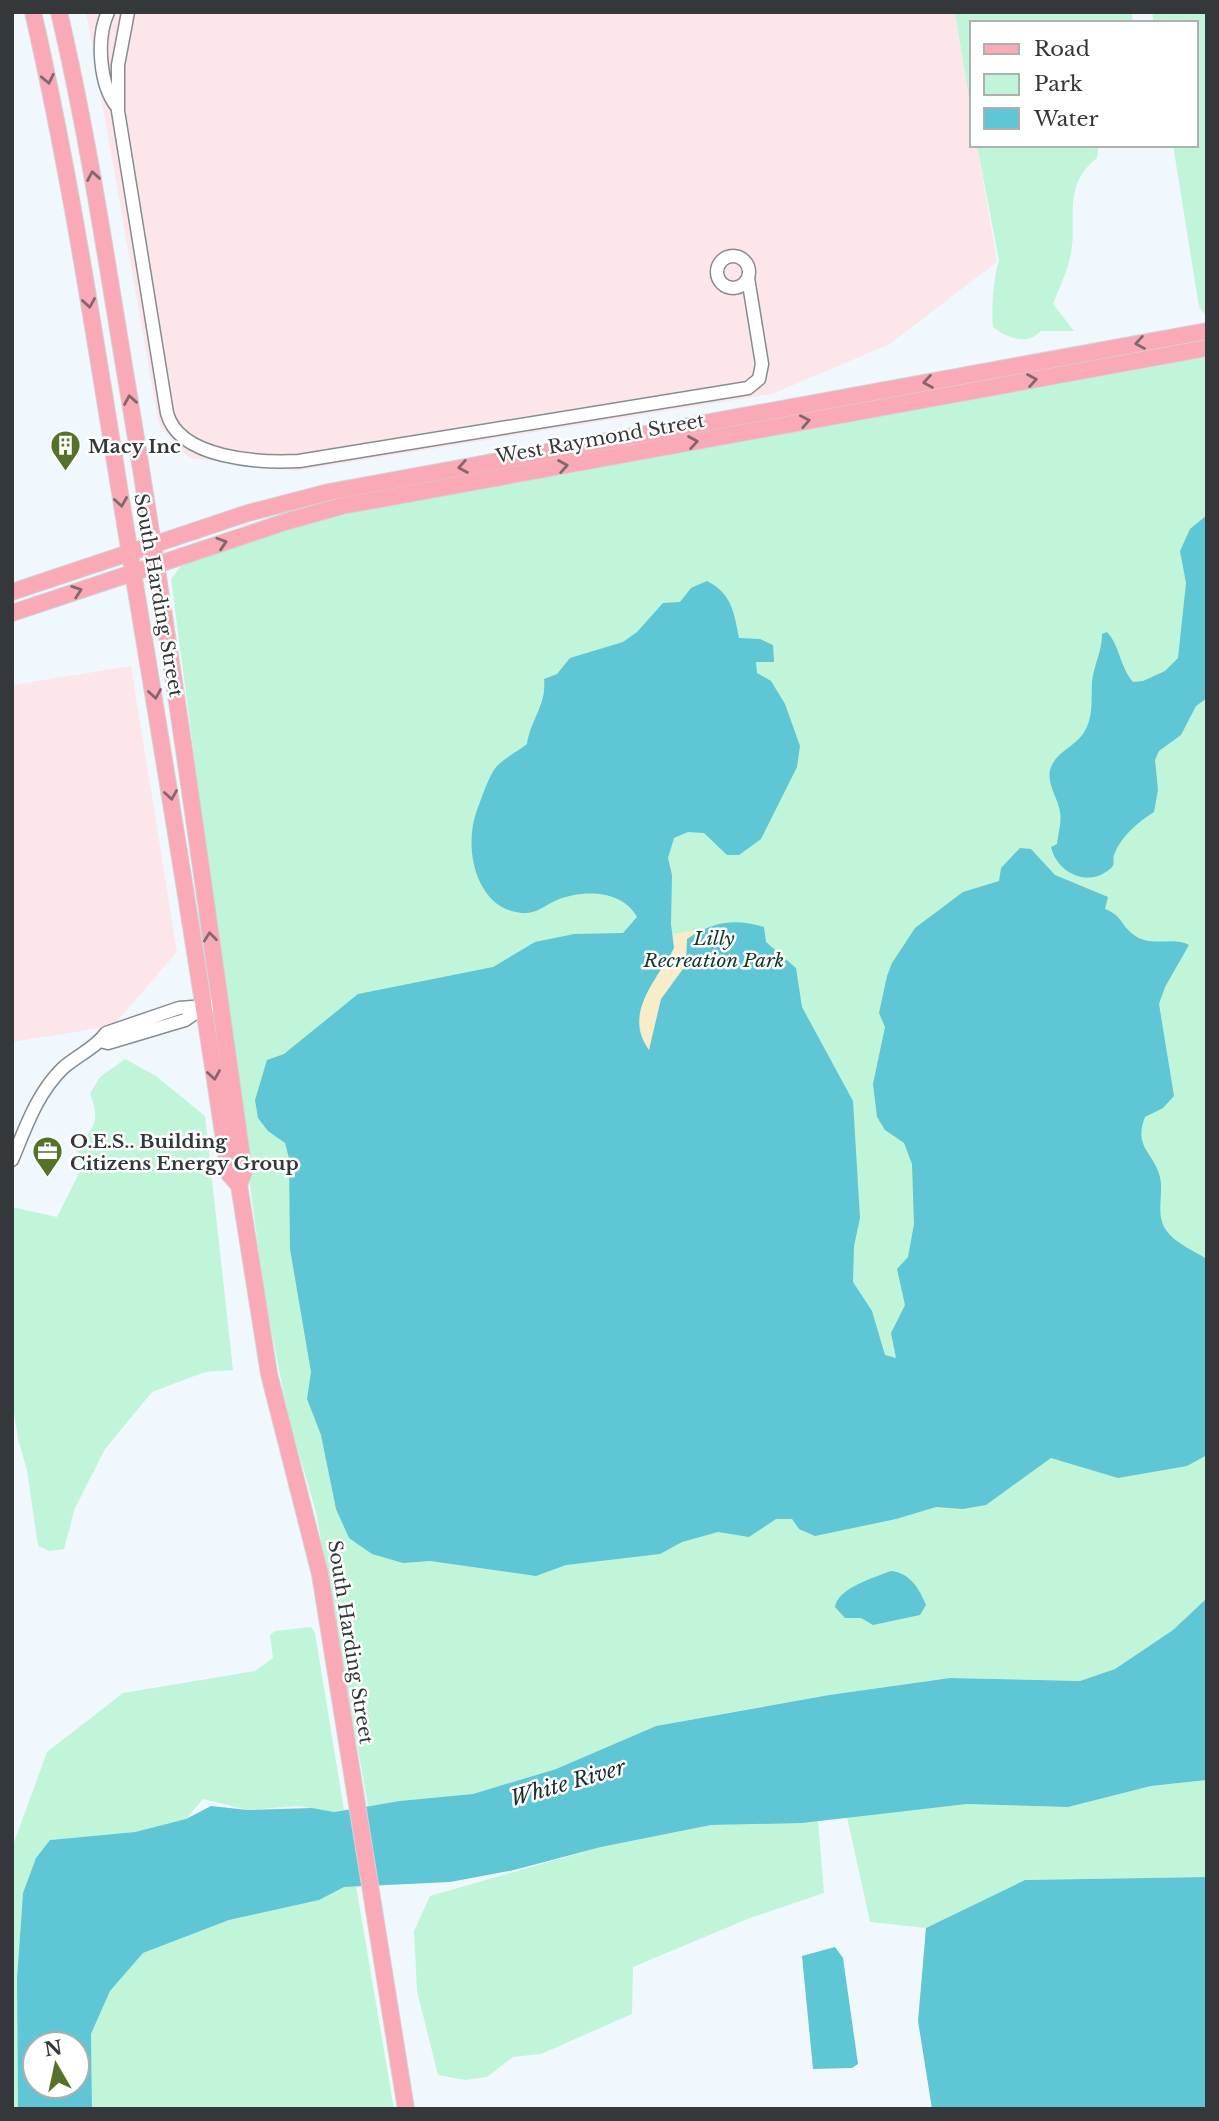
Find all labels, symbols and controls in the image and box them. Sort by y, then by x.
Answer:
legend [970,21,1198,147]
text: Road [1034,36,1090,62]
text: Park [1034,71,1083,97]
one-way arrow [39,73,54,85]
text: Water [1033,106,1098,132]
one-way arrow [86,170,101,182]
one-way arrow [81,297,96,308]
one-way arrow [1134,335,1146,350]
one-way arrow [1026,373,1038,388]
one-way arrow [922,374,934,389]
one-way arrow [123,395,138,406]
street label: West Raymond Street [493,409,707,468]
one-way arrow [799,415,811,430]
building icon: Macy Inc [48,429,82,473]
place label: Macy Inc [88,435,181,458]
one-way arrow [687,435,699,450]
one-way arrow [457,459,469,474]
one-way arrow [557,459,569,474]
street label: South Harding Street [129,492,188,699]
one-way arrow [113,496,128,508]
one-way arrow [215,537,228,551]
one-way arrow [71,585,83,600]
one-way arrow [147,688,162,700]
one-way arrow [163,790,178,801]
park label: Lilly Recreation Park [643,927,784,972]
one-way arrow [202,932,217,943]
one-way arrow [206,1069,221,1081]
place label: O.E.S.. Building Citizens Energy Group [70,1130,299,1175]
office icon: O.E.S.. Building Citizens Energy Group [30,1135,64,1179]
street label: South Harding Street [323,1538,378,1747]
water label: White River [507,1754,630,1812]
north arrow [21,2030,91,2100]
text: N [43,2036,64,2061]

